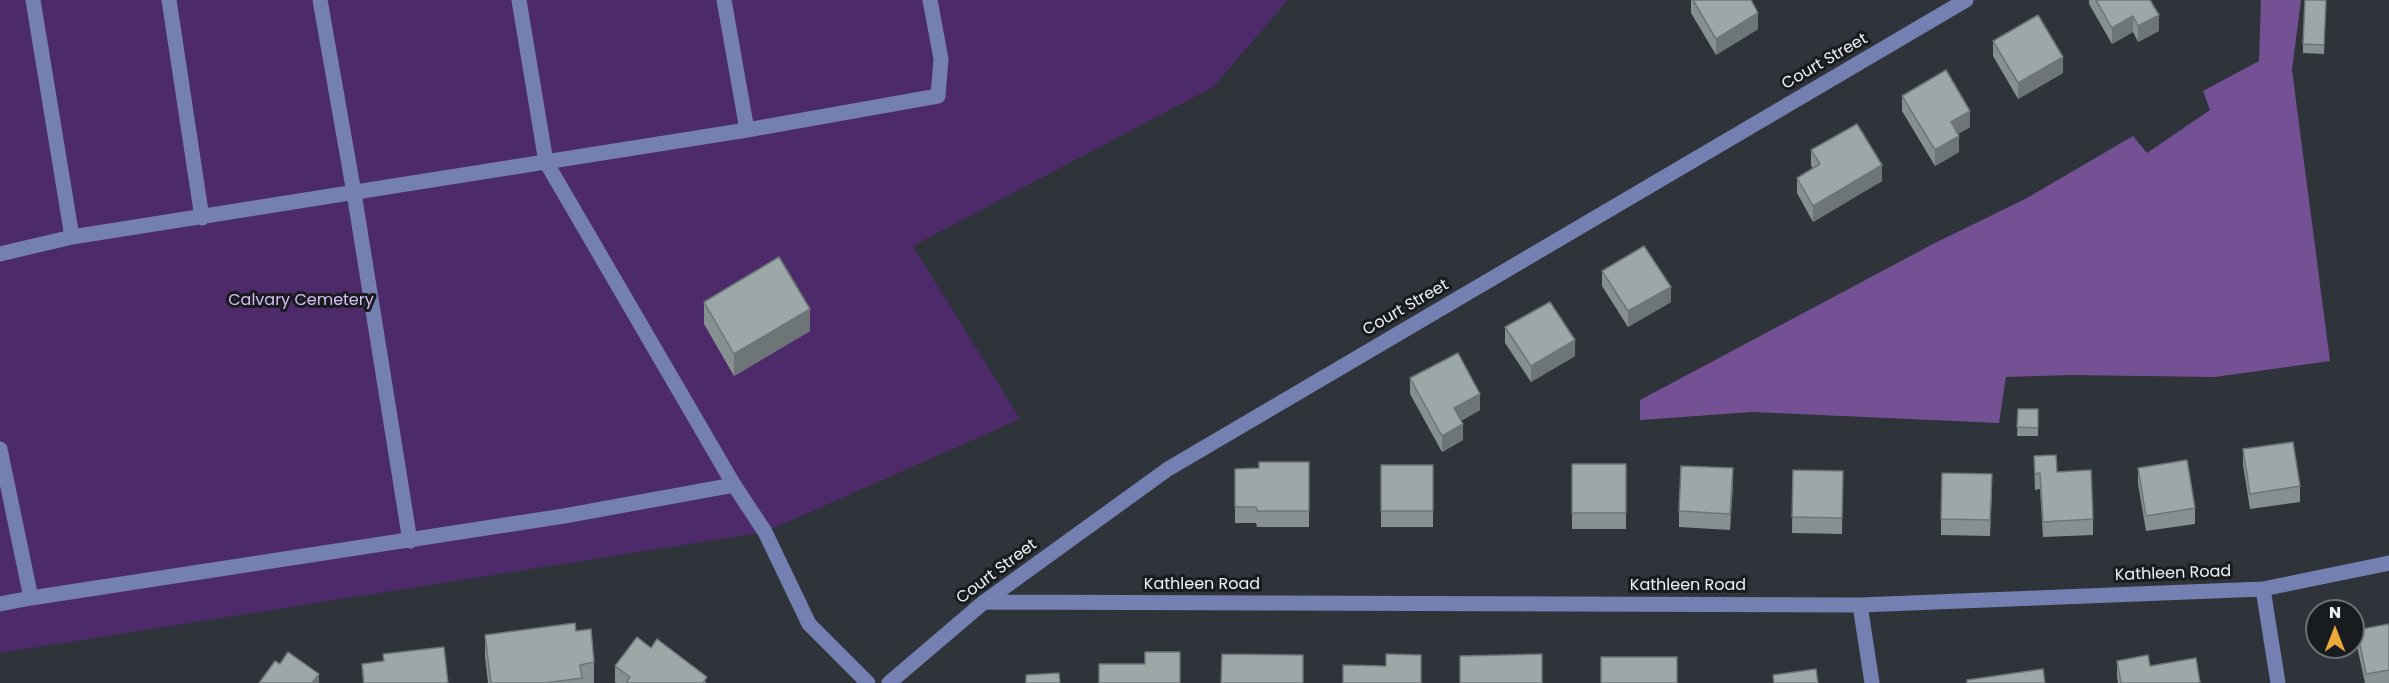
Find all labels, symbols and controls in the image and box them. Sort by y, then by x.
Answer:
street label: Court Street [1779,30,1871,94]
street label: Court Street [1360,276,1452,340]
park label: Calvary Cemetery [228,291,374,311]
street label: Court Street [953,536,1041,608]
street label: Kathleen Road [2115,562,2231,586]
street label: Kathleen Road [1144,575,1260,595]
street label: Kathleen Road [1630,576,1746,596]
north arrow [2305,599,2365,659]
text: N [2329,601,2341,624]

